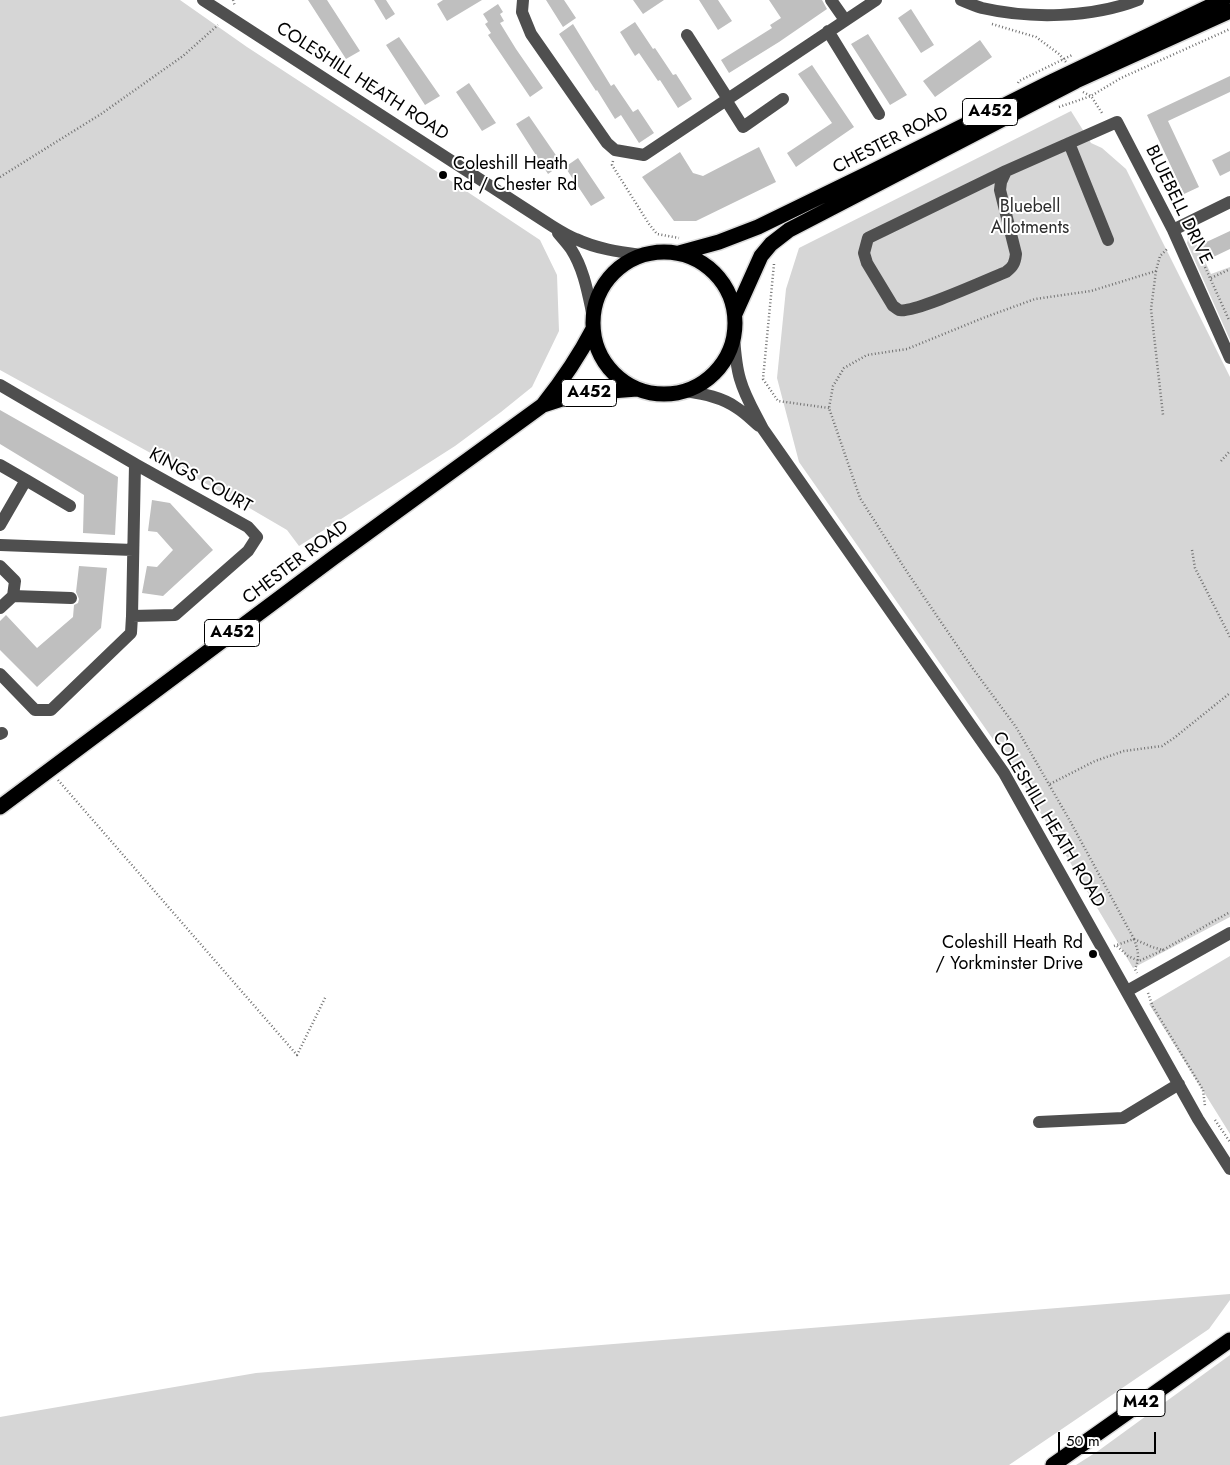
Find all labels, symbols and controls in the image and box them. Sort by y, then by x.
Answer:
street label: COLESHILL HEATH ROAD [272,18,452,146]
road number: A452 [962,98,1018,125]
street label: CHESTER ROAD [830,103,952,179]
street label: BLUEBELL DRIVE [1140,142,1216,268]
place label: Coleshill Heath Rd / Chester Rd [453,154,577,196]
marker: Coleshill Heath Rd / Chester Rd [437,169,449,181]
park label: Bluebell Allotments [991,197,1069,240]
road number: A452 [562,379,616,406]
street label: KINGS COURT [145,444,255,518]
street label: CHESTER ROAD [239,516,353,610]
road number: A452 [204,620,260,646]
street label: COLESHILL HEATH ROAD [987,728,1109,912]
place label: Coleshill Heath Rd / Yorkminster Drive [936,933,1083,976]
marker: Coleshill Heath Rd / Yorkminster Drive [1087,948,1099,960]
road number: M42 [1117,1390,1165,1416]
scale bar [1060,1422,1158,1454]
text: 50 m [1066,1430,1100,1452]

